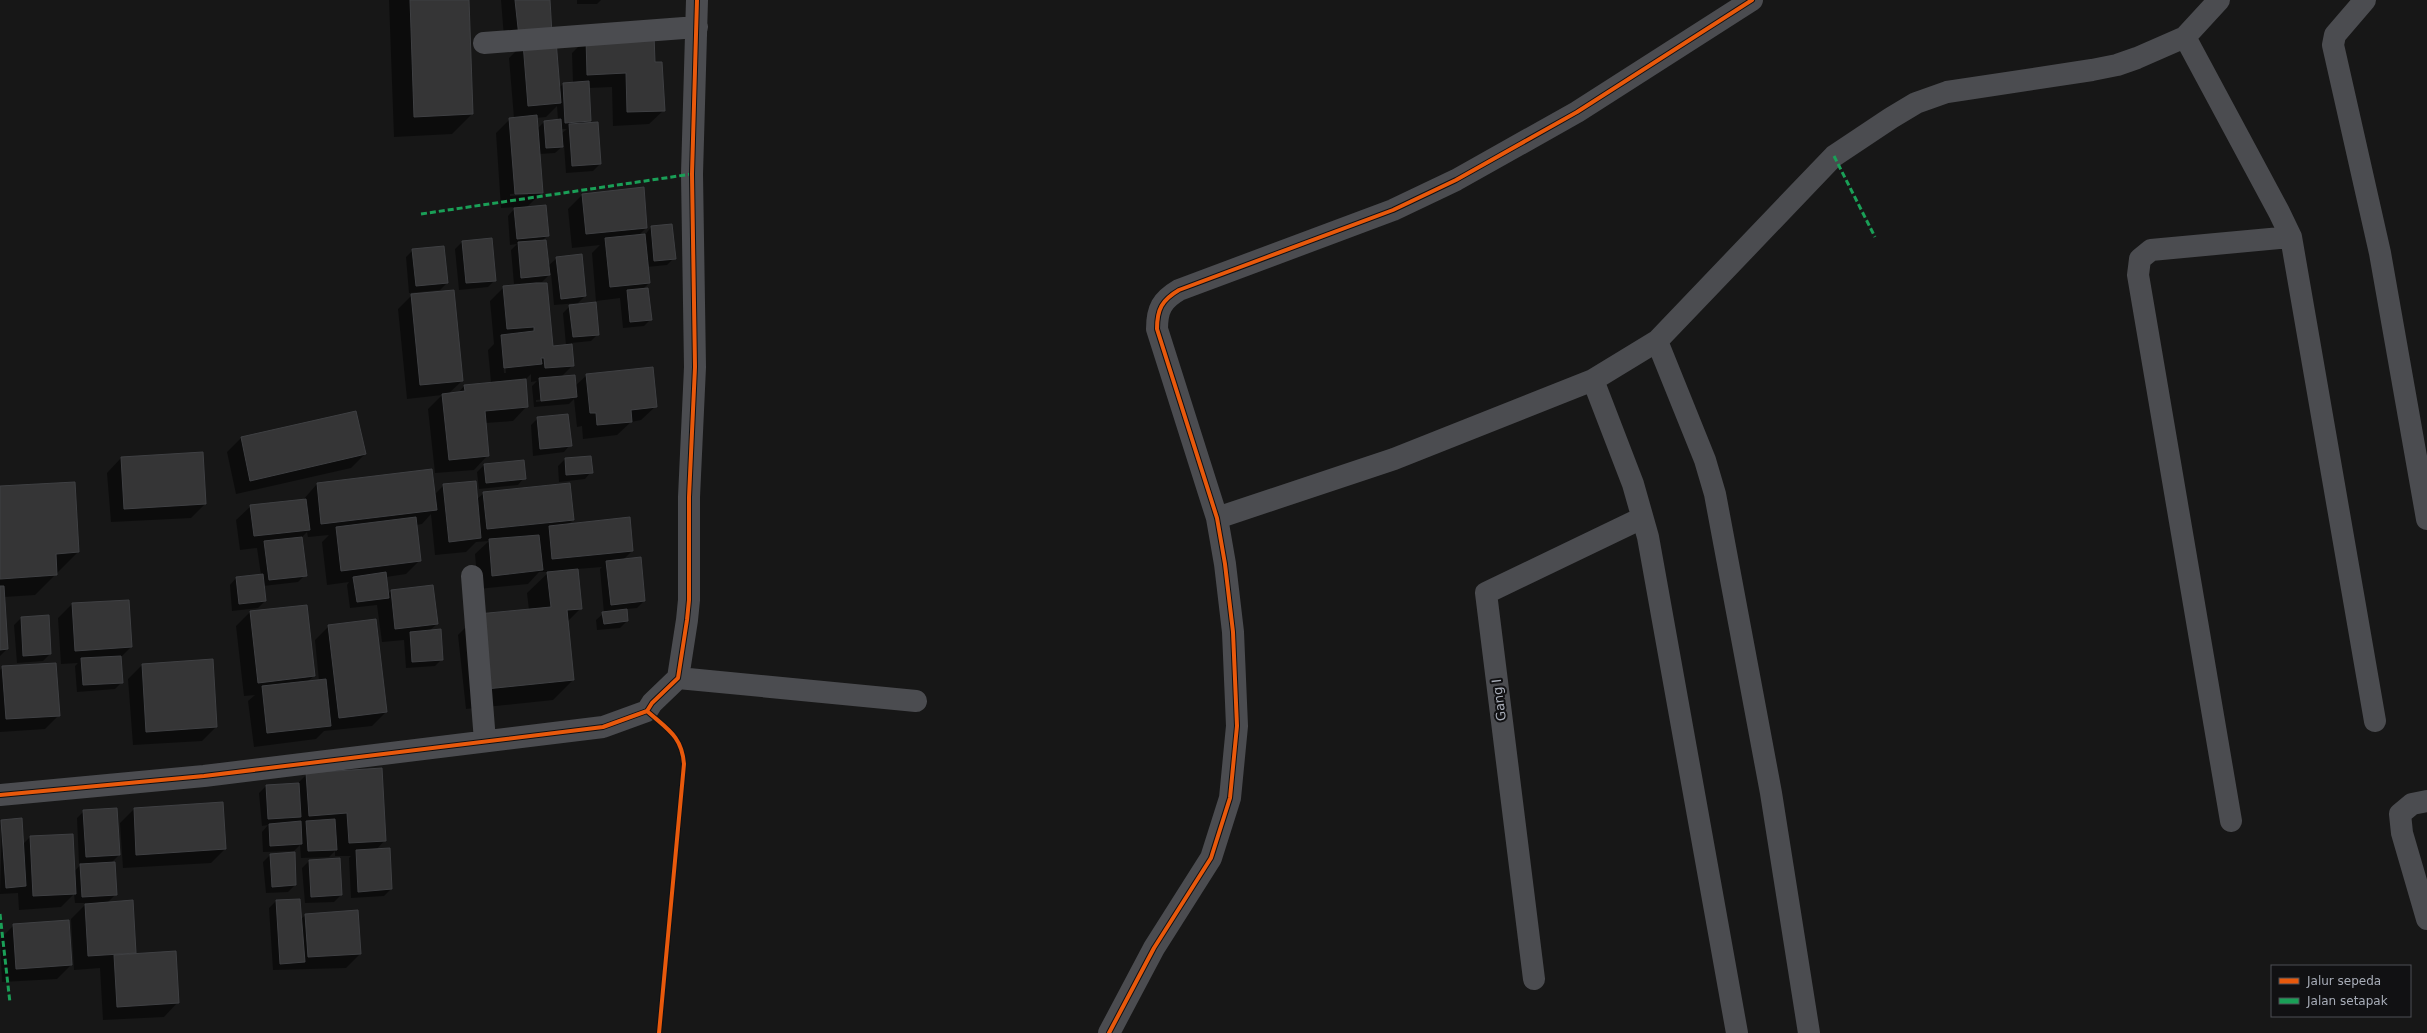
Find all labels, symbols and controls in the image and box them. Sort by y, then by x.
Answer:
street label: Gang I [1489,678,1509,722]
legend [2271,965,2411,1017]
text: Jalur sepeda [2306,974,2381,988]
text: Jalan setapak [2306,994,2388,1008]

